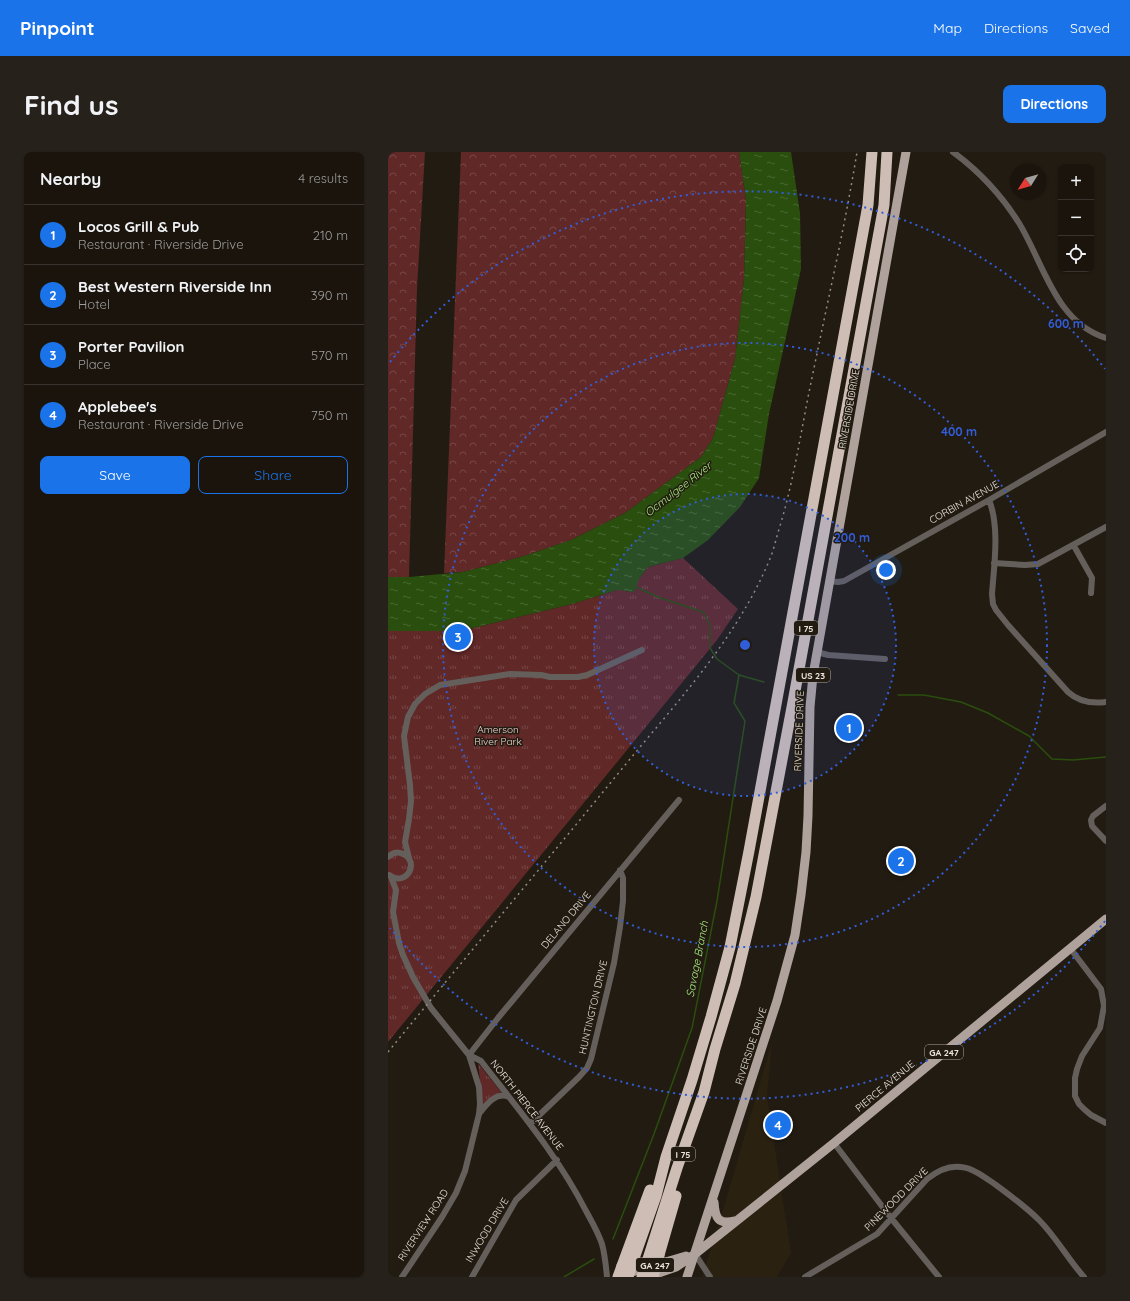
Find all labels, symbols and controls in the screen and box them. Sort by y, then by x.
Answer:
text: Pinpoint [20,16,95,40]
text: Map [933,19,962,37]
text: Directions [984,19,1048,37]
text: Saved [1070,19,1110,37]
button: Directions [1003,85,1106,123]
text: Find us [24,87,118,122]
north arrow [1010,164,1046,200]
map controls [1058,164,1094,272]
button: + [1058,164,1094,200]
text: Nearby [40,168,101,189]
text: 4 results [298,170,348,186]
button: − [1058,200,1094,236]
text: Locos Grill & Pub [78,217,199,236]
text: 1 [50,227,56,243]
text: 210 m [313,227,348,243]
text: Restaurant · Riverside Drive [78,236,244,252]
button: locate [1058,236,1094,272]
text: Best Western Riverside Inn [78,277,272,296]
text: 2 [49,287,57,303]
text: 390 m [311,287,348,303]
text: Hotel [78,296,110,312]
text: 600 m [1048,316,1084,331]
text: Porter Pavilion [78,337,184,356]
text: 3 [50,347,56,363]
text: 570 m [311,347,348,363]
text: Place [78,356,111,372]
street label: RIVERSIDE DRIVE [836,368,862,450]
text: Applebee's [78,397,157,416]
text: 4 [49,407,57,423]
text: 750 m [311,407,348,423]
text: Restaurant · Riverside Drive [78,416,244,432]
text: 400 m [941,424,977,439]
button: Save [40,456,190,494]
button: Share [198,456,348,494]
water label: Ocmulgee River [642,457,716,519]
street label: CORBIN AVENUE [927,477,1001,527]
text: 200 m [834,530,870,545]
your location [876,560,896,580]
road number: I 75 [794,621,818,635]
pin: 3 [445,622,471,652]
centre of rings [738,638,752,652]
road number: US 23 [796,668,830,682]
street label: RIVERSIDE DRIVE [791,690,807,772]
pin: 1 [836,713,862,743]
park label: Amerson River Park [474,723,522,748]
pin: 2 [888,846,914,876]
street label: DELANO DRIVE [538,888,594,951]
water label: Savage Branch [683,919,711,998]
street label: HUNTINGTON DRIVE [576,958,610,1055]
street label: RIVERSIDE DRIVE [732,1005,770,1086]
road number: GA 247 [925,1045,963,1059]
street label: NORTH PIERCE AVENUE [488,1057,567,1153]
street label: PIERCE AVENUE [853,1057,918,1115]
pin: 4 [765,1110,791,1140]
road number: I 75 [671,1147,695,1161]
street label: PINEWOOD DRIVE [861,1164,931,1234]
street label: RIVERVIEW ROAD [395,1187,451,1263]
street label: INWOOD DRIVE [463,1195,512,1265]
road number: GA 247 [636,1258,674,1272]

